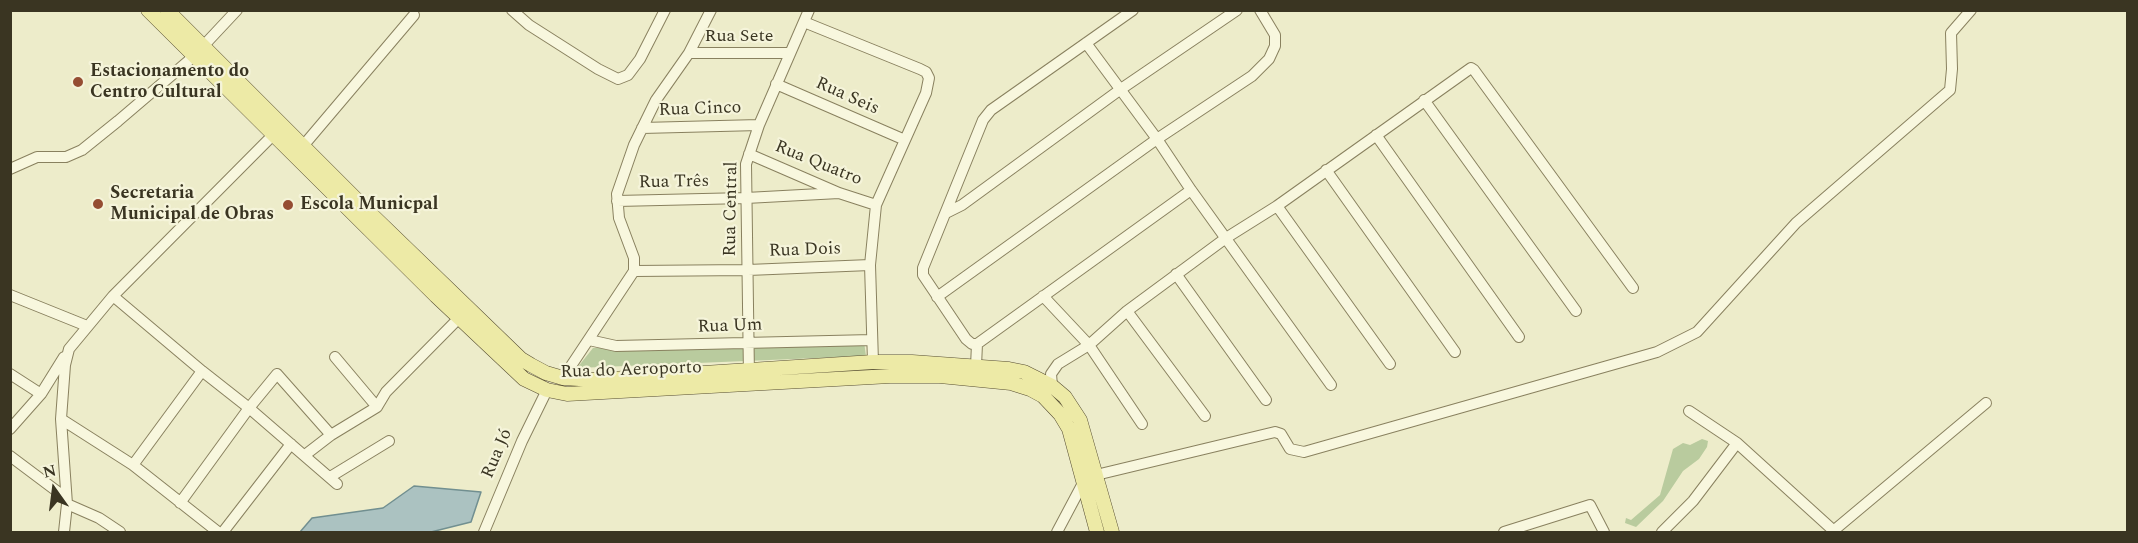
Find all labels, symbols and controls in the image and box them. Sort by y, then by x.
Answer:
street label: Rua Sete [704,26,774,48]
place label: Estacionamento do Centro Cultural [90,61,249,104]
street label: Rua Seis [812,73,882,121]
marker: Estacionamento do Centro Cultural [71,75,85,89]
street label: Rua Cinco [658,98,742,122]
street label: Rua Quatro [771,137,865,191]
street label: Rua Central [720,161,744,257]
street label: Rua Três [639,172,709,194]
place label: Secretaria Municipal de Obras [110,183,274,226]
place label: Escola Municpal [300,194,438,216]
marker: Secretaria Municipal de Obras [91,197,105,211]
marker: Escola Municpal [281,198,295,212]
street label: Rua Dois [768,239,842,263]
street label: Rua Um [697,315,763,339]
street label: Rua do Aeroporto [560,358,702,384]
street label: Rua Jó [478,426,518,482]
text: N [40,458,59,485]
north arrow [24,459,84,519]

